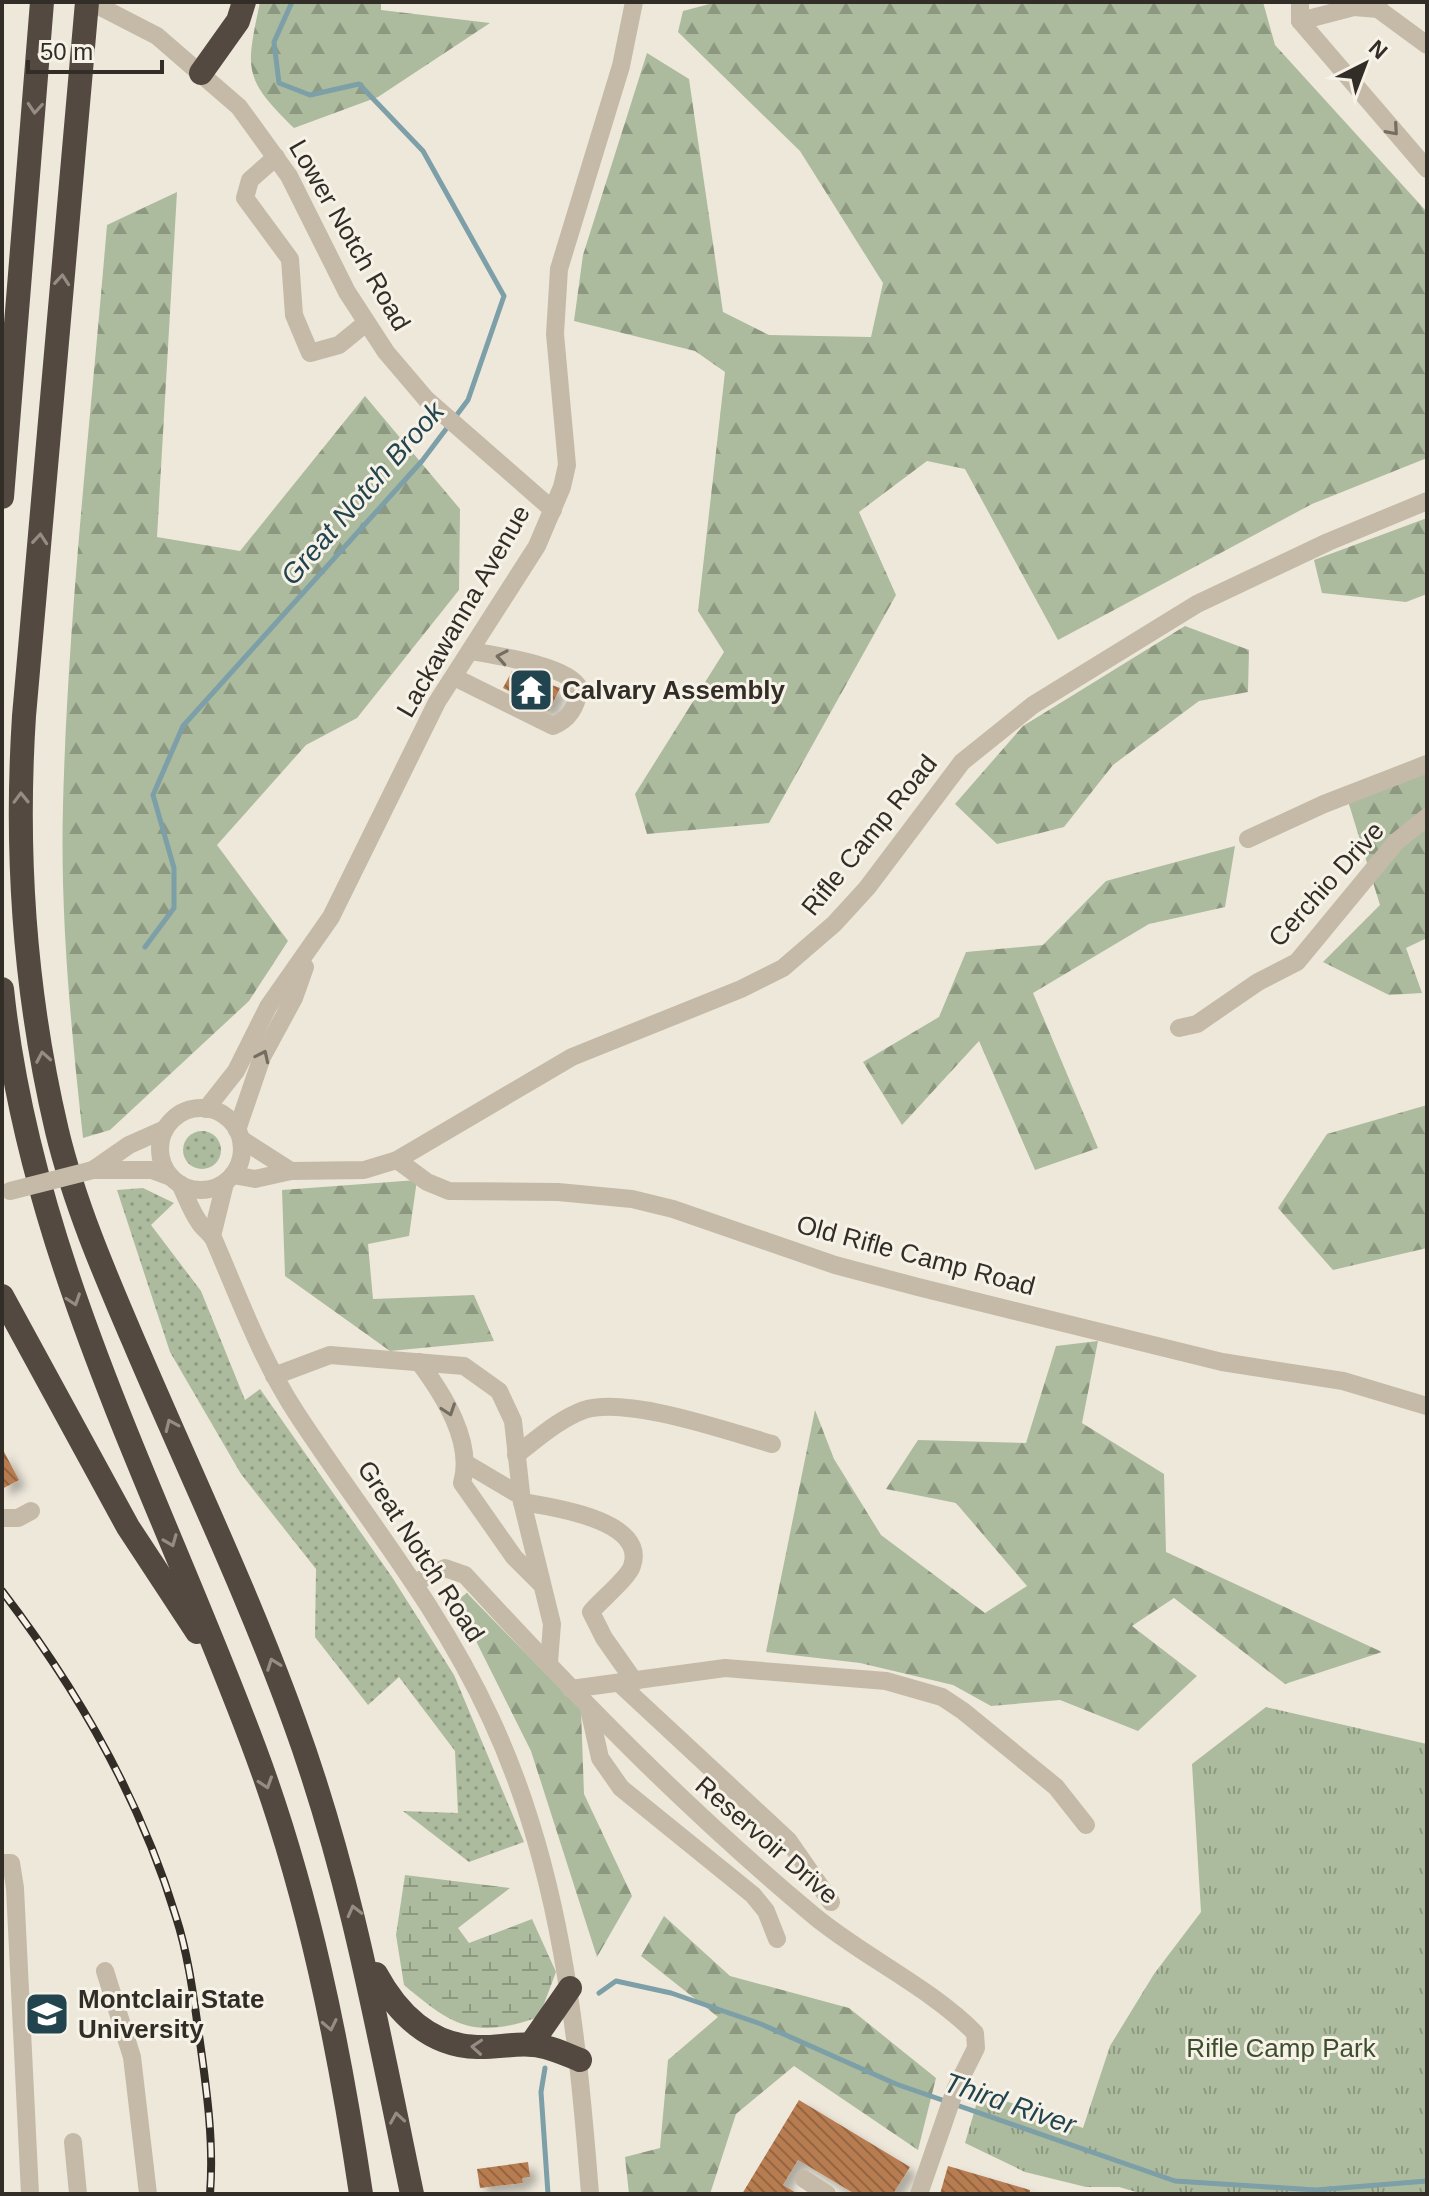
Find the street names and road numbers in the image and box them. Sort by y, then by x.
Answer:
street label: Lower Notch Road [283,134,417,336]
street label: Lackawanna Avenue [390,500,536,722]
street label: Rifle Camp Road [795,749,943,921]
street label: Cerchio Drive [1262,815,1390,953]
street label: Old Rifle Camp Road [793,1209,1039,1301]
street label: Great Notch Road [351,1455,491,1647]
street label: Reservoir Drive [690,1770,844,1910]

